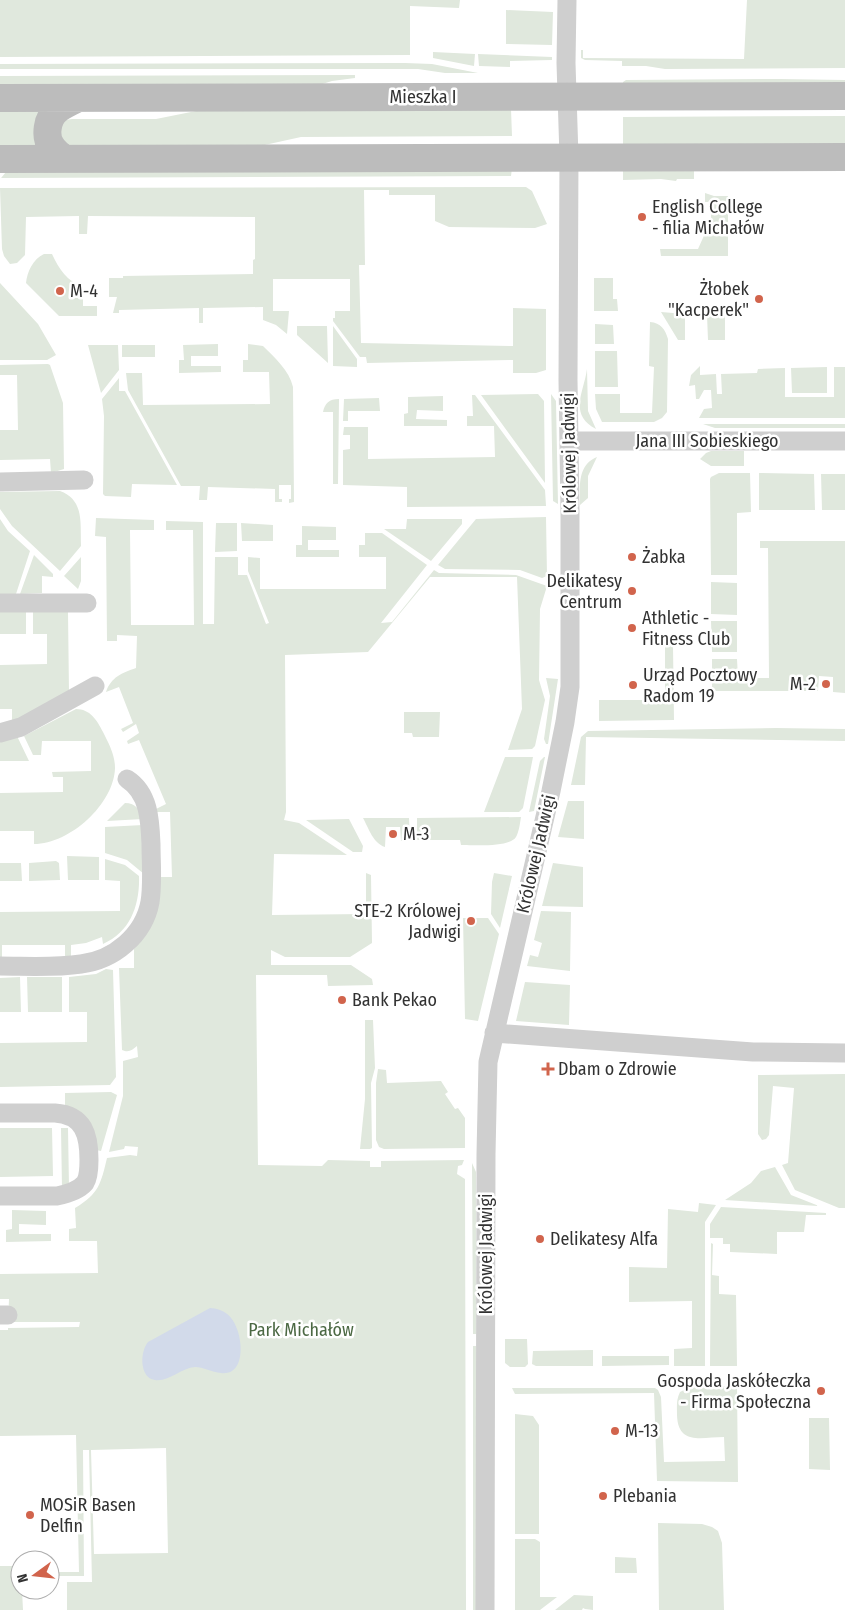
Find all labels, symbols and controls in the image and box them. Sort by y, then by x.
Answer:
street label: Mieszka I [390,86,456,108]
place label: English College - filia Michałów [652,196,764,239]
marker: English College - filia Michałów [636,211,648,223]
place label: Żłobek "Kacperek" [668,278,750,321]
place label: M-4 [70,280,98,302]
marker: M-4 [54,285,66,297]
marker: Żłobek "Kacperek" [753,293,765,305]
street label: Królowej Jadwigi [557,392,581,514]
street label: Jana III Sobieskiego [635,430,779,452]
place label: Żabka [642,546,686,568]
marker: Żabka [626,551,638,563]
place label: Delikatesy Centrum [546,570,622,613]
marker: Delikatesy Centrum [626,585,638,597]
place label: Athletic - Fitness Club [642,607,730,650]
marker: Athletic - Fitness Club [626,622,638,634]
place label: Urząd Pocztowy Radom 19 [643,664,757,707]
place label: M-2 [790,673,816,695]
marker: M-2 [820,678,832,690]
marker: Urząd Pocztowy Radom 19 [627,679,639,691]
street label: Królowej Jadwigi [512,793,560,915]
place label: M-3 [403,823,429,845]
marker: M-3 [387,828,399,840]
place label: STE-2 Królowej Jadwigi [354,900,461,943]
marker: STE-2 Królowej Jadwigi [465,915,477,927]
place label: Bank Pekao [352,989,437,1011]
marker: Bank Pekao [336,994,348,1006]
place label: Dbam o Zdrowie [558,1058,677,1080]
marker: Dbam o Zdrowie [542,1063,554,1075]
street label: Królowej Jadwigi [475,1193,497,1315]
place label: Delikatesy Alfa [550,1228,658,1250]
marker: Delikatesy Alfa [534,1233,546,1245]
park label: Park Michałów [248,1319,354,1341]
place label: Gospoda Jaskółeczka - Firma Społeczna [657,1370,811,1413]
marker: Gospoda Jaskółeczka - Firma Społeczna [815,1385,827,1397]
place label: M-13 [625,1420,658,1442]
marker: M-13 [609,1425,621,1437]
place label: Plebania [613,1485,677,1507]
marker: Plebania [597,1490,609,1502]
place label: MOSiR Basen Delfin [40,1494,136,1537]
marker: MOSiR Basen Delfin [24,1509,36,1521]
north arrow [10,1550,60,1600]
text: N [14,1572,32,1584]

